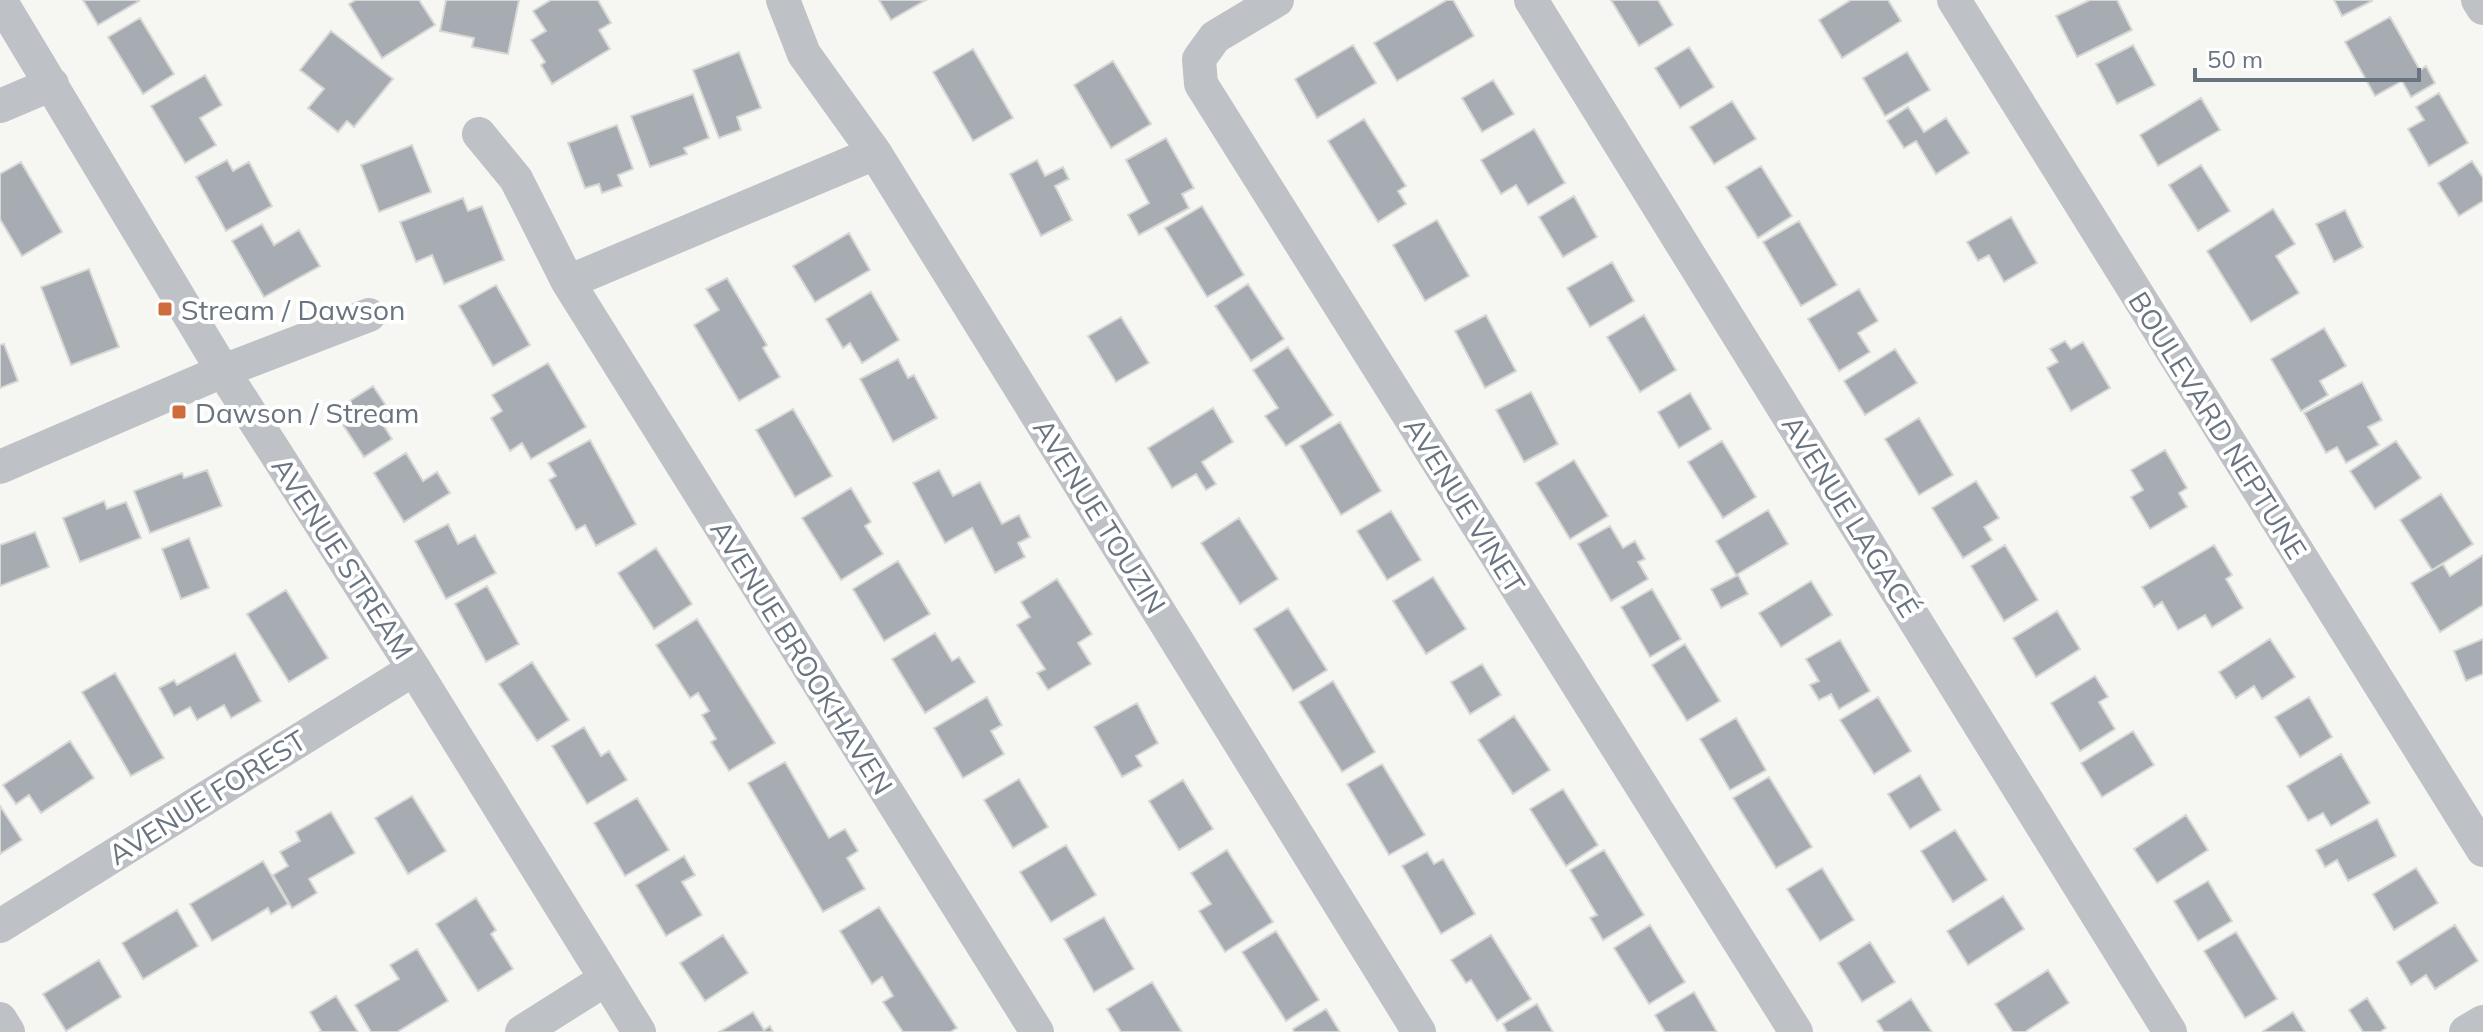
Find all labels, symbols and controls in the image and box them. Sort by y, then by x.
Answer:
scale bar [2195,32,2419,82]
text: 50 m [2207,44,2263,74]
street label: BOULEVARD NEPTUNE [2121,285,2315,565]
place label: Stream / Dawson [181,292,405,327]
marker: Stream / Dawson [156,300,174,318]
place label: Dawson / Stream [195,395,419,430]
marker: Dawson / Stream [170,403,188,421]
street label: AVENUE LAGACÉ [1775,409,1927,623]
street label: AVENUE VINET [1397,411,1533,600]
street label: AVENUE TOUZIN [1026,412,1174,620]
street label: AVENUE STREAM [265,450,421,666]
street label: AVENUE BROOKHAVEN [703,513,901,801]
street label: AVENUE FOREST [102,722,312,872]

